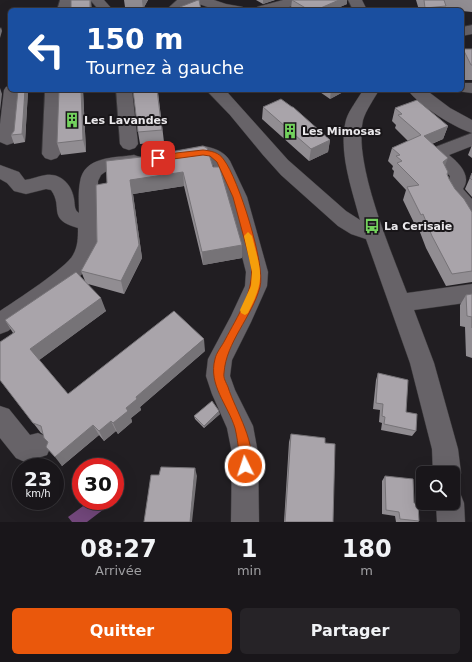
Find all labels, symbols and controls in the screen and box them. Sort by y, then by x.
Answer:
text: 150 m [86,23,183,56]
icon: left [20,24,72,76]
text: Tournez à gauche [86,57,244,78]
building icon: Les Lavandes [63,111,81,129]
place label: Les Lavandes [84,114,168,127]
building icon: Les Mimosas [281,122,299,140]
place label: Les Mimosas [302,125,382,138]
pin [141,141,175,175]
icon: arrive [147,147,169,169]
bus stop icon: La Cerisaie [363,217,381,235]
place label: La Cerisaie [384,220,452,233]
position arrow [224,445,266,487]
speed limit sign: 30 [72,458,124,510]
map controls [416,466,460,510]
button: search [416,466,460,510]
text: 23 [24,467,52,491]
text: km/h [25,488,51,499]
text: 08:27 [80,535,157,563]
text: 1 [241,535,257,563]
text: 180 [342,535,392,563]
text: Arrivée [95,563,142,578]
text: min [237,563,261,578]
text: m [360,563,373,578]
button: Quitter [12,608,232,654]
button: Partager [240,608,460,654]

